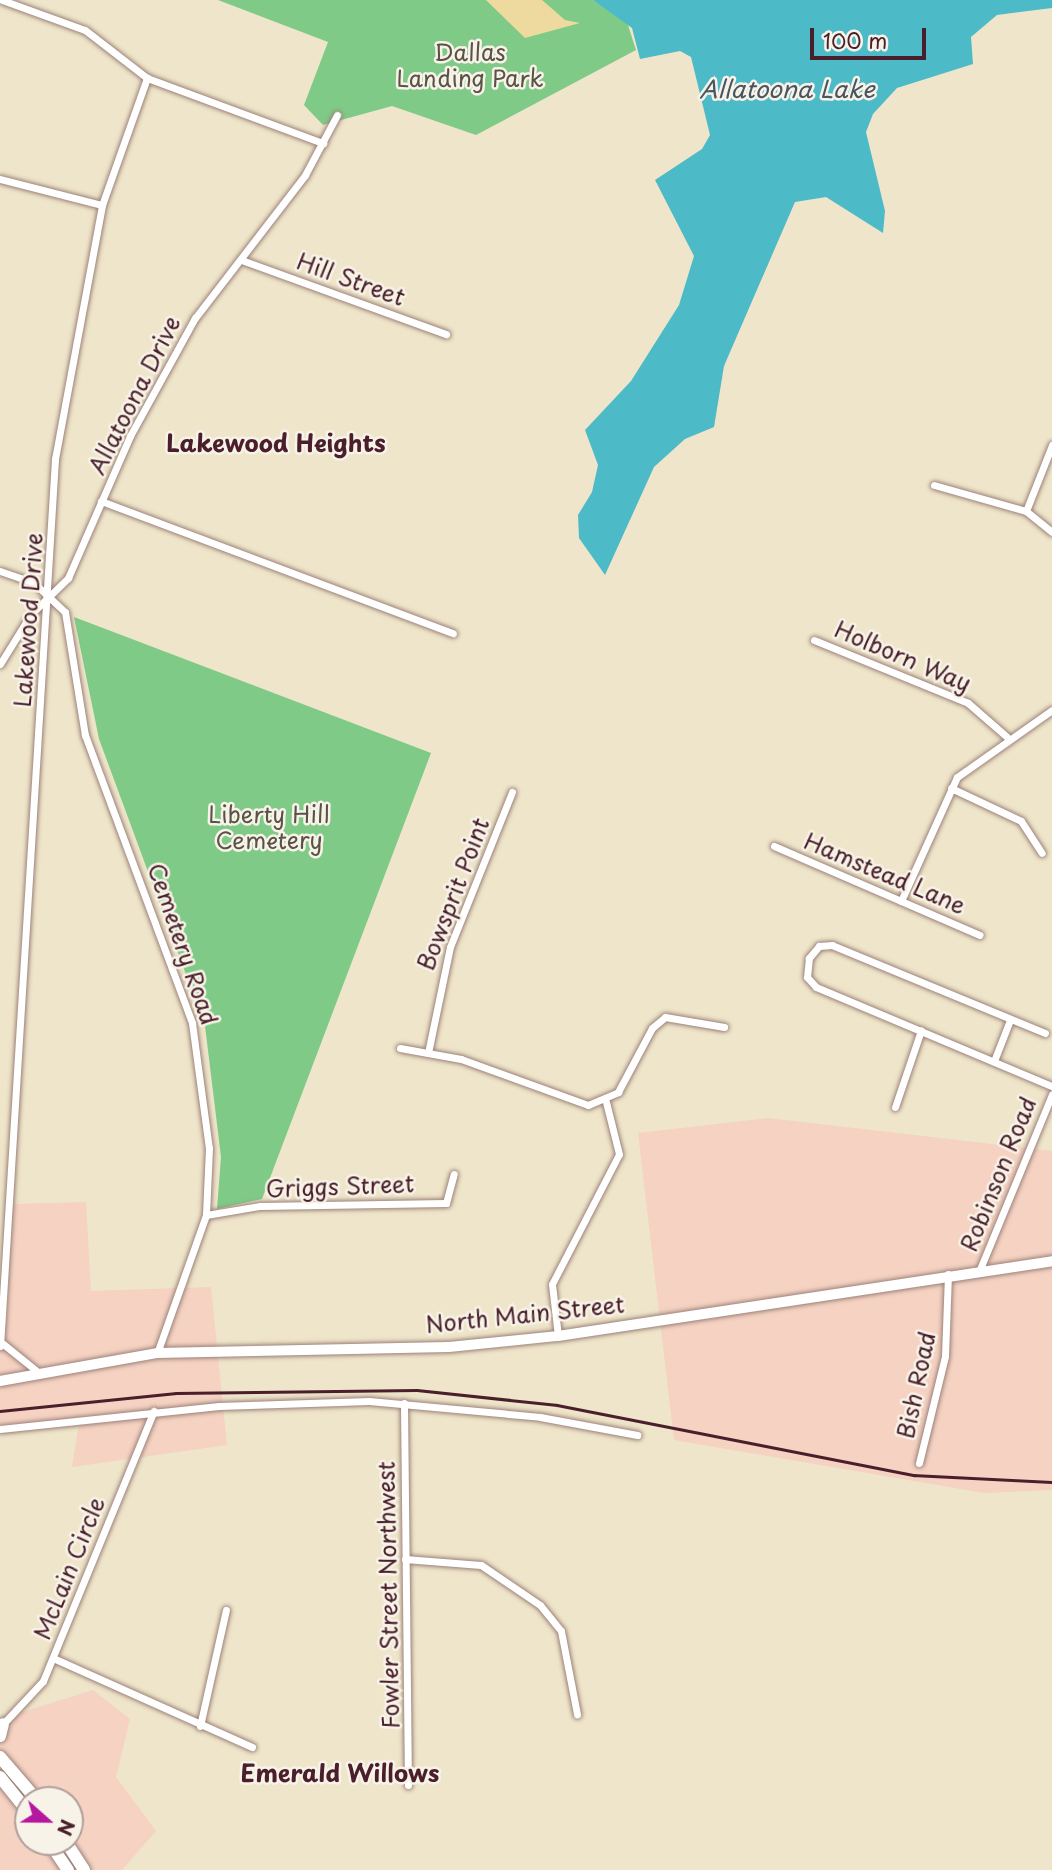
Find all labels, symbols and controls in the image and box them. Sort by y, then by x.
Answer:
scale bar [814,14,930,58]
text: 100 m [823,24,887,56]
park label: Dallas Landing Park [397,38,543,92]
water label: Allatoona Lake [700,75,874,103]
street label: Hill Street [293,247,409,311]
street label: Allatoona Drive [82,312,186,478]
district label: Lakewood Heights [166,429,386,457]
street label: Lakewood Drive [8,531,48,709]
street label: Holborn Way [831,615,975,697]
park label: Liberty Hill Cemetery [208,800,330,854]
street label: Bowsprit Point [411,814,495,974]
street label: Hamstead Lane [800,827,970,919]
street label: Cemetery Road [142,859,224,1029]
street label: Robinson Road [955,1094,1041,1254]
street label: Griggs Street [265,1170,415,1202]
street label: North Main Street [422,1290,628,1338]
street label: Bish Road [891,1329,941,1441]
street label: Fowler Street Northwest [372,1459,404,1731]
street label: McLain Circle [28,1492,110,1644]
district label: Emerald Willows [240,1759,440,1787]
north arrow [14,1786,84,1856]
text: N [51,1816,83,1840]

